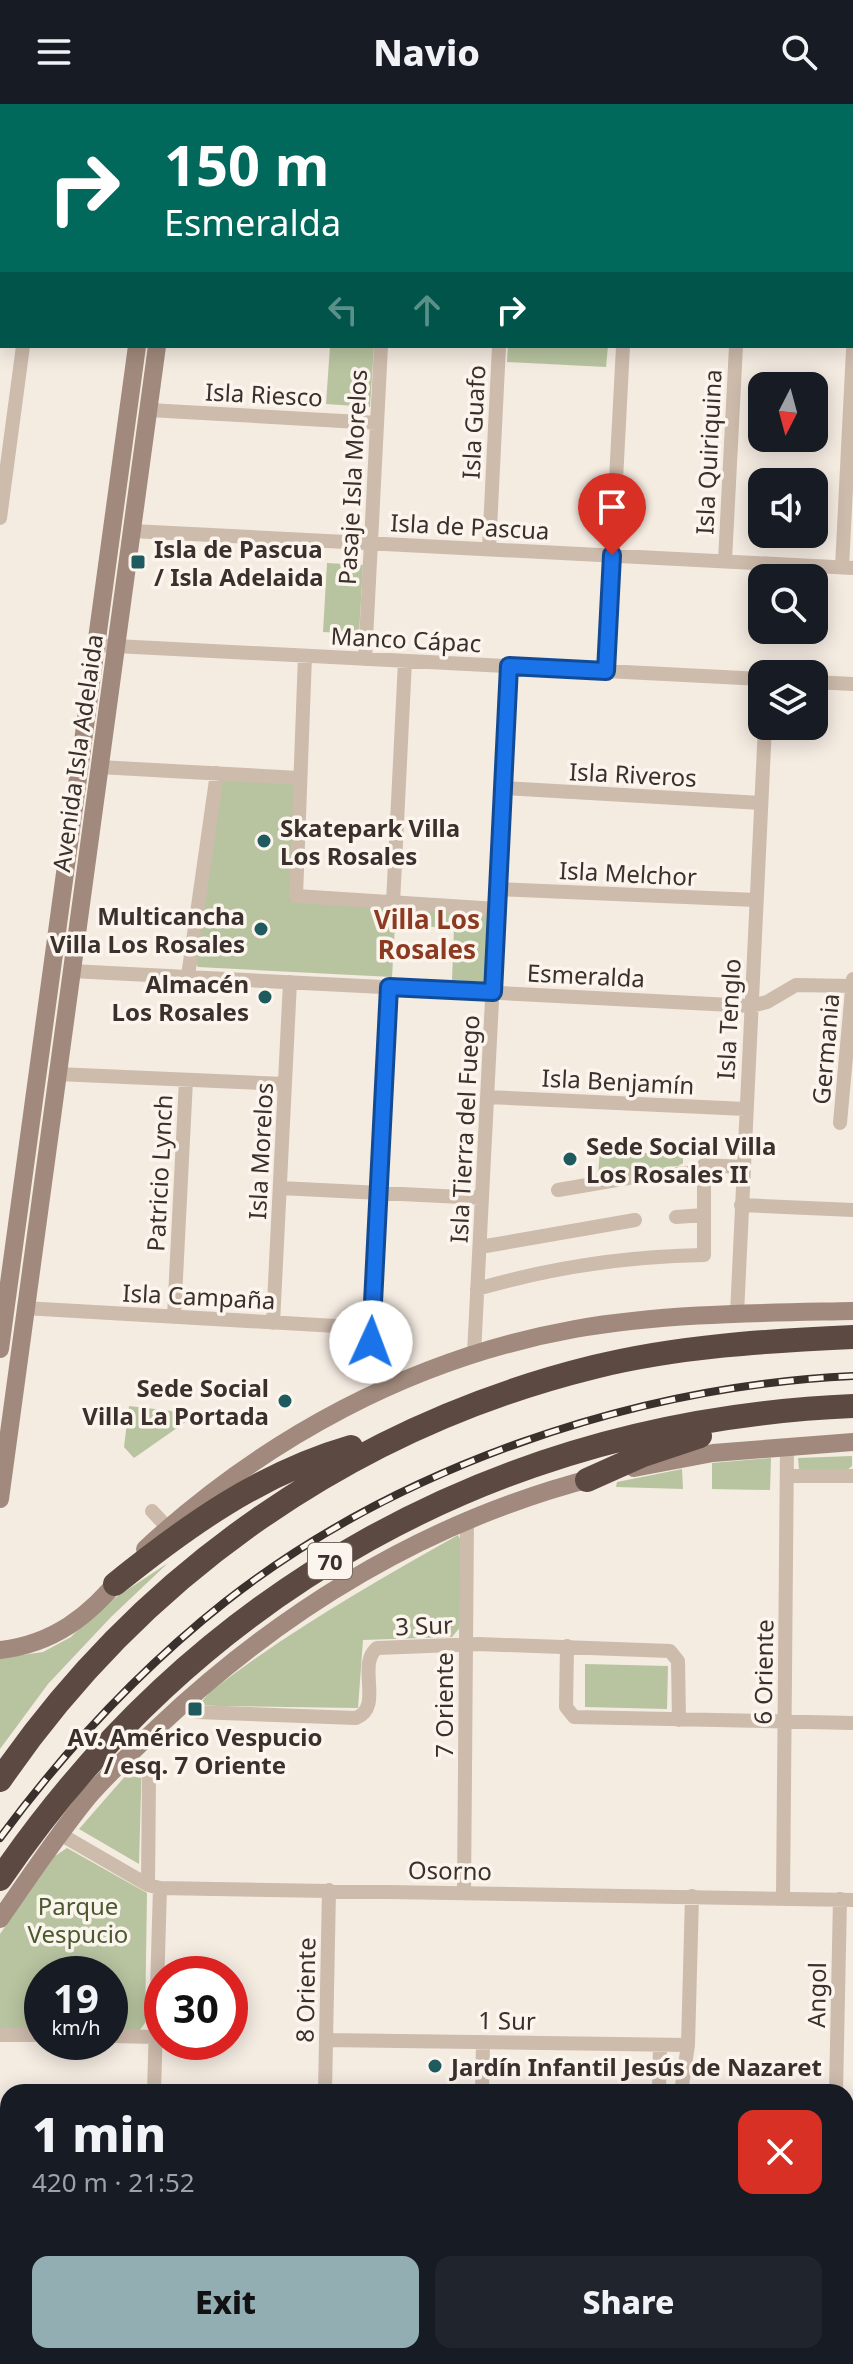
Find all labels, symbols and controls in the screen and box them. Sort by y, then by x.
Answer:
text: Navio [373,28,480,77]
icon: menu [32,30,76,74]
icon: search [777,30,821,74]
text: 150 m [164,126,329,202]
icon: right [32,136,136,240]
text: Esmeralda [164,198,341,247]
icon: left [321,288,365,332]
icon: ahead [405,288,449,332]
icon: right [489,288,533,332]
street label: Isla Guafo [454,364,492,480]
street label: Pasaje Isla Morelos [330,368,374,586]
street label: Isla Quiriquina [687,369,729,535]
north arrow [748,372,828,452]
map controls [748,372,828,740]
street label: Isla Riesco [204,374,324,414]
button: sound [748,468,828,548]
pin [578,473,646,555]
icon: arrive [590,485,634,529]
street label: Isla de Pascua [390,505,550,547]
place label: Isla de Pascua / Isla Adelaida [154,532,324,593]
marker: Isla de Pascua / Isla Adelaida [129,553,147,571]
button: search [748,564,828,644]
street label: Manco Cápac [330,619,482,659]
street label: Avenida Isla Adelaida [44,632,110,874]
button: layers [748,660,828,740]
street label: Isla Riveros [568,754,698,794]
place label: Skatepark Villa Los Rosales [280,811,460,872]
marker: Skatepark Villa Los Rosales [255,832,273,850]
street label: Isla Melchor [558,853,698,893]
place label: Multicancha Villa Los Rosales [50,899,245,960]
district label: Villa Los Rosales [374,901,480,967]
marker: Multicancha Villa Los Rosales [252,920,270,938]
street label: Esmeralda [526,955,646,995]
street label: Isla Tenglo [708,958,748,1080]
place label: Almacén Los Rosales [112,967,249,1028]
marker: Almacén Los Rosales [256,988,274,1006]
street label: Germania [804,992,846,1106]
street label: Isla Tierra del Fuego [442,1014,486,1244]
street label: Isla Benjamín [541,1061,695,1101]
street label: Isla Morelos [240,1082,280,1220]
street label: Patricio Lynch [138,1094,180,1252]
place label: Sede Social Villa Los Rosales II [586,1129,776,1190]
marker: Sede Social Villa Los Rosales II [561,1150,579,1168]
street label: Isla Campaña [122,1276,276,1316]
position arrow [329,1300,413,1384]
place label: Sede Social Villa La Portada [82,1371,269,1432]
marker: Sede Social Villa La Portada [276,1392,294,1410]
road number: 70 [308,1543,352,1579]
street label: 3 Sur [394,1607,454,1643]
street label: 6 Oriente [746,1619,780,1725]
street label: 7 Oriente [427,1652,460,1758]
marker: Av. Américo Vespucio / esq. 7 Oriente [186,1700,204,1718]
place label: Av. Américo Vespucio / esq. 7 Oriente [67,1720,323,1781]
street label: Osorno [408,1853,492,1887]
park label: Parque Vespucio [28,1889,128,1950]
street label: 8 Oriente [288,1937,322,2043]
speed limit sign: 30 [144,1956,248,2060]
street label: Angol [799,1962,833,2028]
text: 19 [53,1970,99,2025]
street label: 1 Sur [478,2003,536,2037]
text: km/h [51,2014,101,2041]
place label: Jardín Infantil Jesús de Nazaret [449,2050,822,2083]
marker: Jardín Infantil Jesús de Nazaret [426,2057,444,2075]
text: 1 min [32,2101,166,2166]
button: close [738,2110,822,2194]
text: 420 m · 21:52 [32,2164,195,2200]
button: Exit [32,2256,419,2348]
button: Share [435,2256,822,2348]

